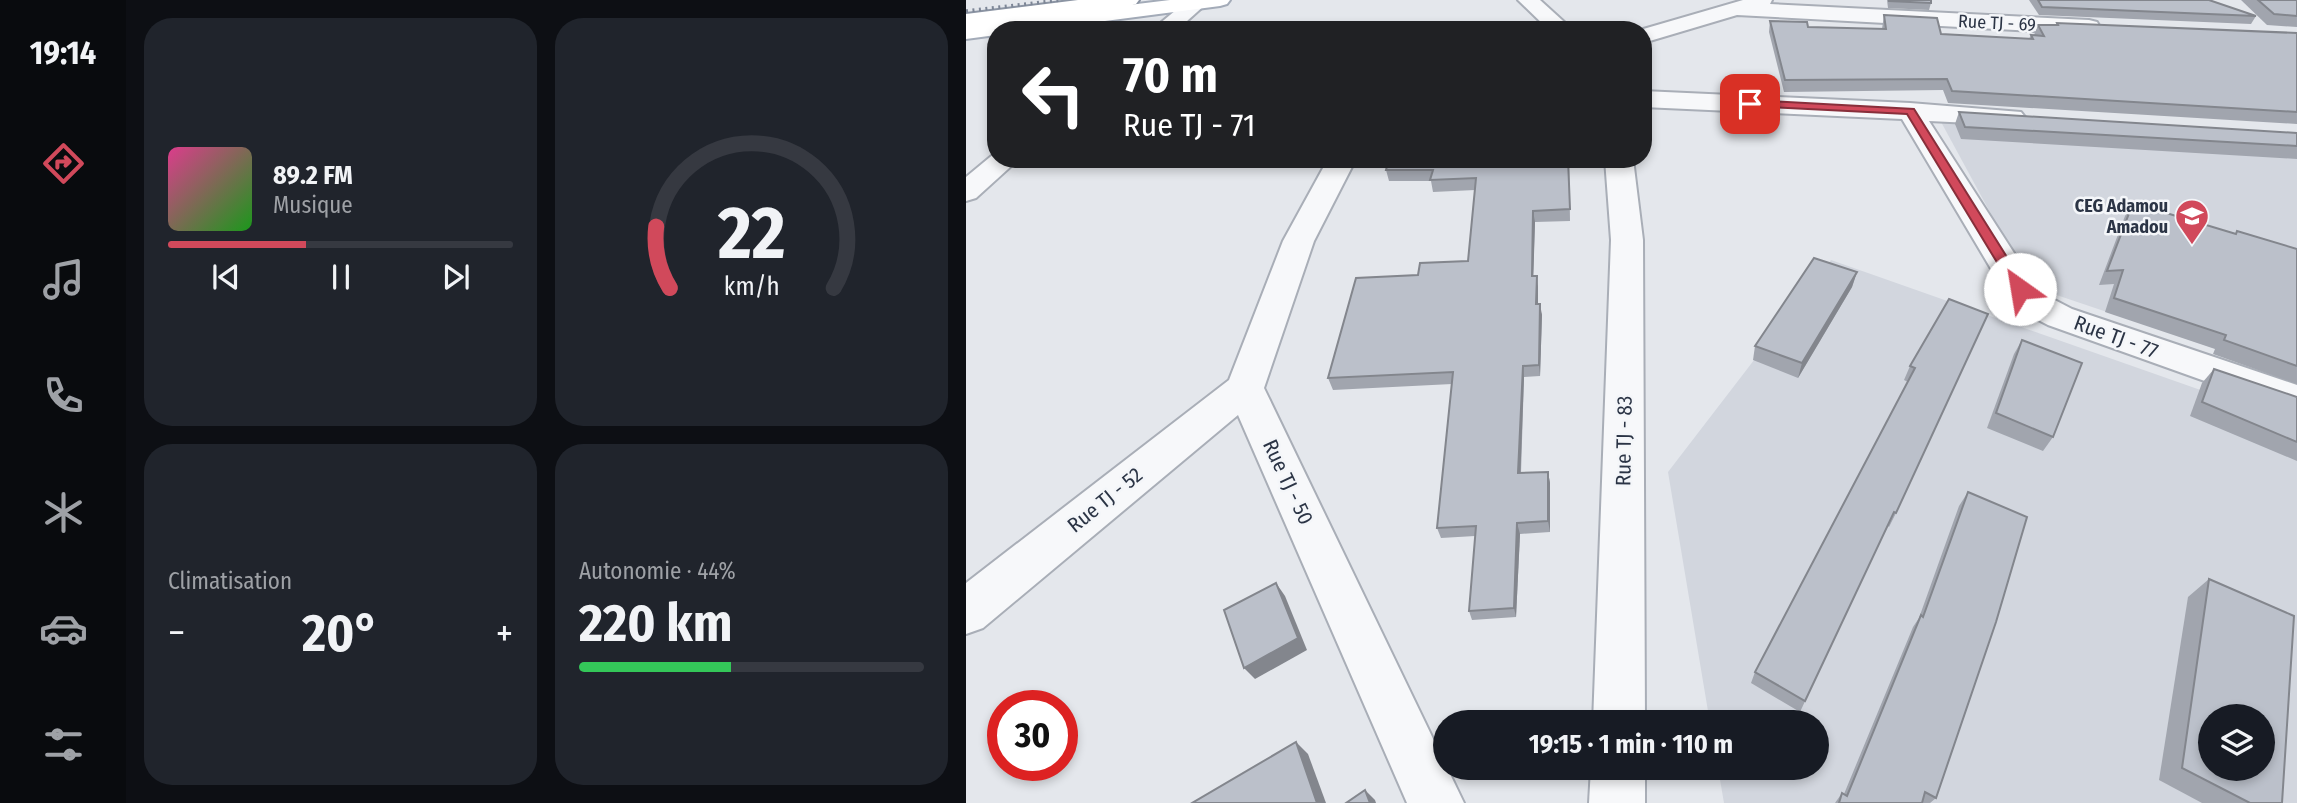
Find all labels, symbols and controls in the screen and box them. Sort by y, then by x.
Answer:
street label: Rue TJ - 69 [1958,10,2036,36]
text: 19:14 [30,34,96,72]
text: 70 m [1123,46,1218,105]
icon: left [1008,49,1099,140]
pin [1720,74,1780,134]
icon: arrive [1731,85,1769,123]
text: Rue TJ - 71 [1123,106,1255,144]
icon: directions [39,139,88,188]
text: 89.2 FM [273,160,353,191]
text: 22 [717,190,785,277]
text: Musique [273,191,353,219]
place label: CEG Adamou Amadou [2075,195,2168,238]
school or university icon: CEG Adamou Amadou [2173,197,2211,246]
position arrow [1983,252,2057,326]
icon: music [39,255,88,304]
icon: previous [207,258,245,296]
icon: pause [322,258,360,296]
icon: next [437,258,475,296]
text: km/h [724,272,779,302]
street label: Rue TJ - 77 [2070,310,2162,364]
icon: phone [39,371,88,420]
street label: Rue TJ - 83 [1610,396,1638,486]
street label: Rue TJ - 50 [1257,435,1319,529]
street label: Rue TJ - 52 [1062,462,1148,538]
icon: climate [39,488,88,537]
text: Autonomie · 44% [579,557,736,585]
text: Climatisation [168,567,292,595]
text: 220 km [579,592,733,655]
text: 20° [302,602,379,665]
icon: car [39,604,88,653]
text: − [168,610,185,656]
text: + [496,610,513,656]
speed limit sign: 30 [987,690,1078,781]
map controls [2198,704,2275,781]
button: layers [2198,704,2275,781]
icon: filters [39,720,88,769]
text: 19:15 · 1 min · 110 m [1529,729,1733,760]

